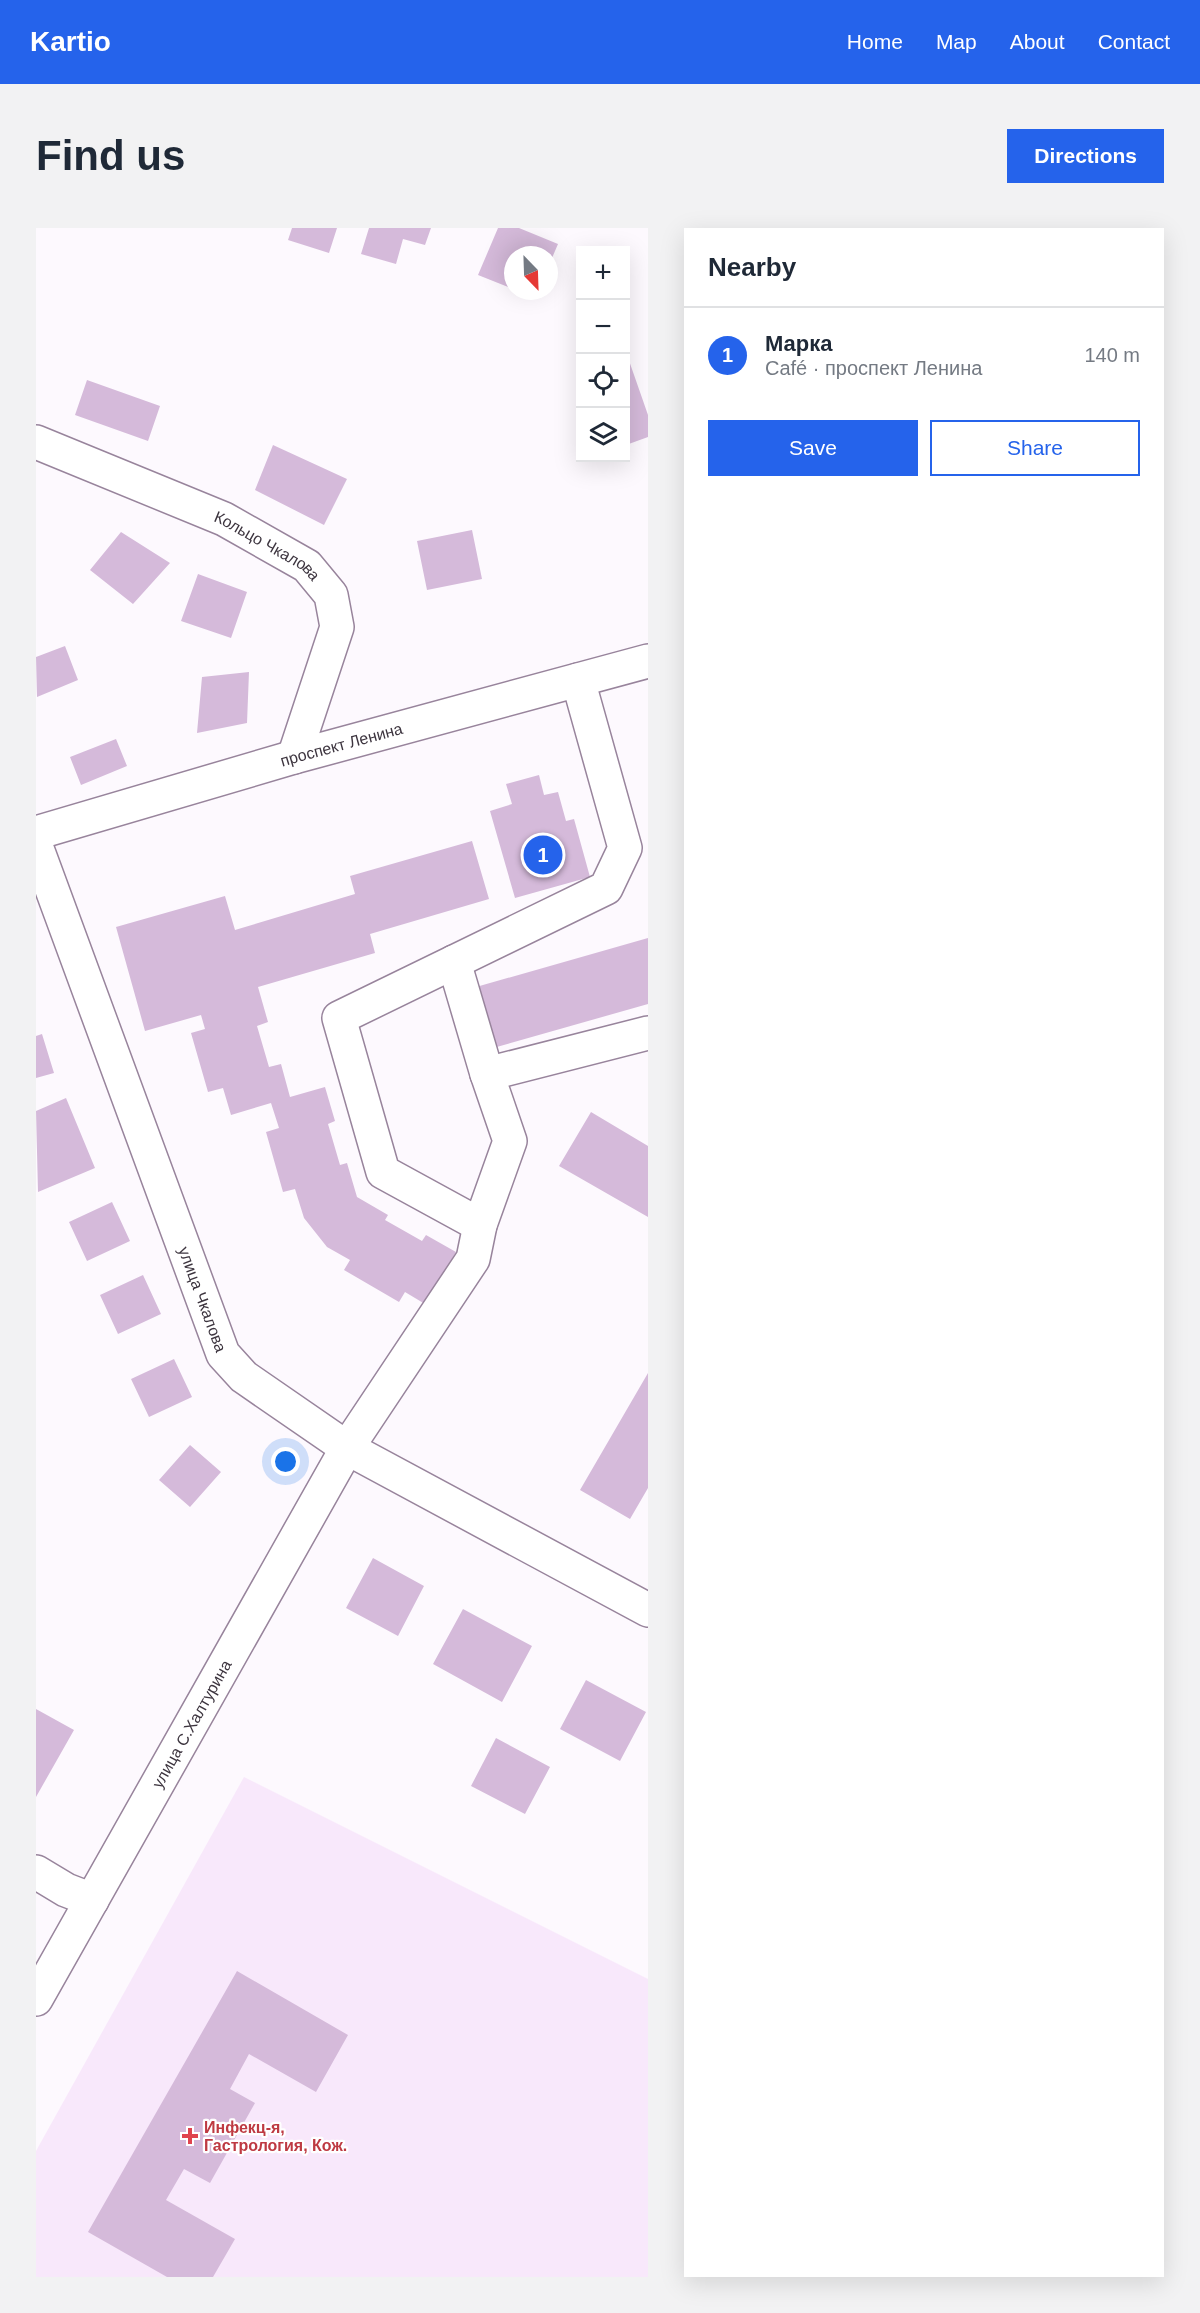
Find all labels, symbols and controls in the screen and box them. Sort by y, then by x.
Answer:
text: Kartio [30,26,111,57]
text: Home [847,30,903,53]
text: Map [936,30,977,53]
text: About [1010,30,1065,53]
text: Contact [1098,30,1170,53]
button: Directions [1007,129,1164,183]
text: Find us [36,132,185,179]
north arrow [504,246,558,300]
map controls [576,246,630,462]
button: + [576,246,630,300]
text: Nearby [708,252,796,282]
button: − [576,300,630,354]
text: Марка [765,331,833,356]
text: 1 [722,344,733,366]
text: 140 m [1084,344,1140,366]
button: locate [576,354,630,408]
text: Café · проспект Ленина [765,357,982,379]
button: layers [576,408,630,462]
button: Save [708,420,918,476]
button: Share [930,420,1140,476]
street label: Кольцо Чкалова [212,508,324,584]
street label: проспект Ленина [278,719,404,769]
pin: 1 [524,832,562,878]
street label: улица Чкалова [176,1244,230,1354]
your location [271,1447,300,1476]
street label: улица С.Халтурина [148,1657,234,1791]
place label: Инфекц-я, Гастрология, Кож. [204,2119,347,2154]
marker: Инфекц-я, Гастрология, Кож. [181,2127,199,2145]

